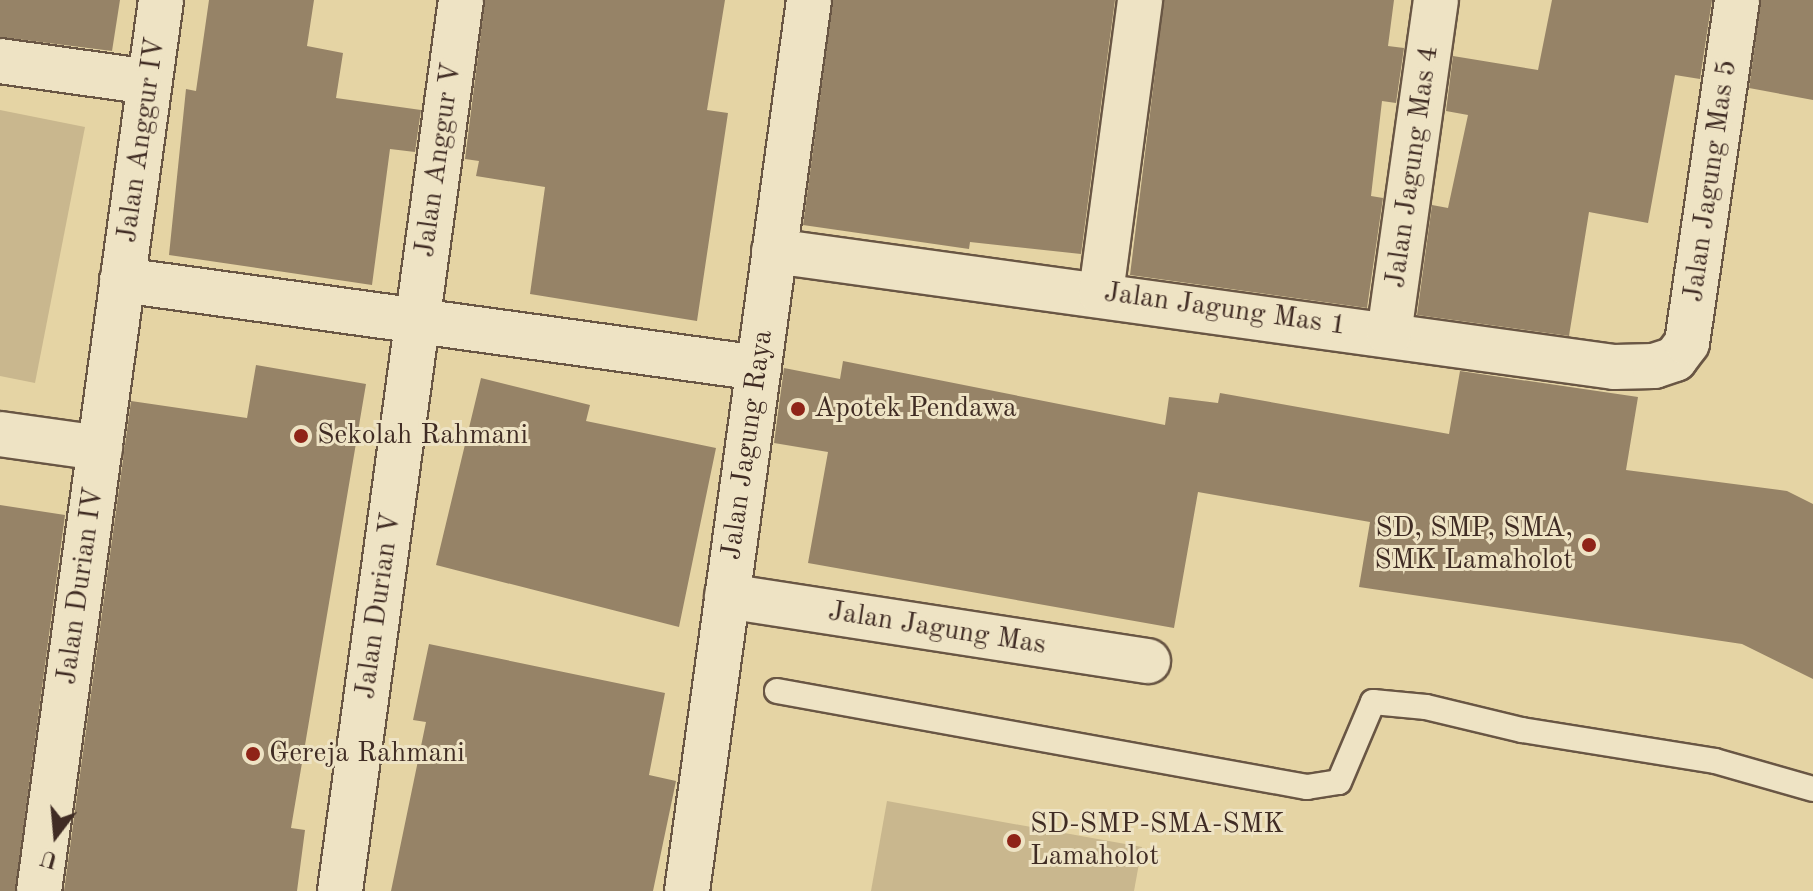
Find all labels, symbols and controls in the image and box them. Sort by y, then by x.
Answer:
street label: Jalan Anggur IV [111,35,173,245]
street label: Jalan Jagung Mas 4 [1379,44,1447,290]
street label: Jalan Jagung Mas 5 [1677,58,1745,304]
street label: Jalan Anggur V [409,61,469,259]
street label: Jalan Jagung Mas 1 [1102,276,1348,344]
street label: Jalan Jagung Raya [715,328,781,562]
place label: Apotek Pendawa [814,392,1017,426]
marker: Apotek Pendawa [789,400,807,418]
place label: Sekolah Rahmani [317,419,528,453]
marker: Sekolah Rahmani [292,427,310,445]
street label: Jalan Durian IV [51,485,111,687]
street label: Jalan Durian V [349,511,409,701]
place label: SD, SMP, SMA, SMK Lamaholot [1374,512,1573,578]
marker: SD, SMP, SMA, SMK Lamaholot [1580,536,1598,554]
street label: Jalan Jagung Mas [826,595,1048,663]
place label: Gereja Rahmani [269,737,465,771]
marker: Gereja Rahmani [244,745,262,763]
north arrow [16,795,96,875]
place label: SD-SMP-SMA-SMK Lamaholot [1030,808,1284,874]
marker: SD-SMP-SMA-SMK Lamaholot [1005,832,1023,850]
text: U [38,845,61,871]

